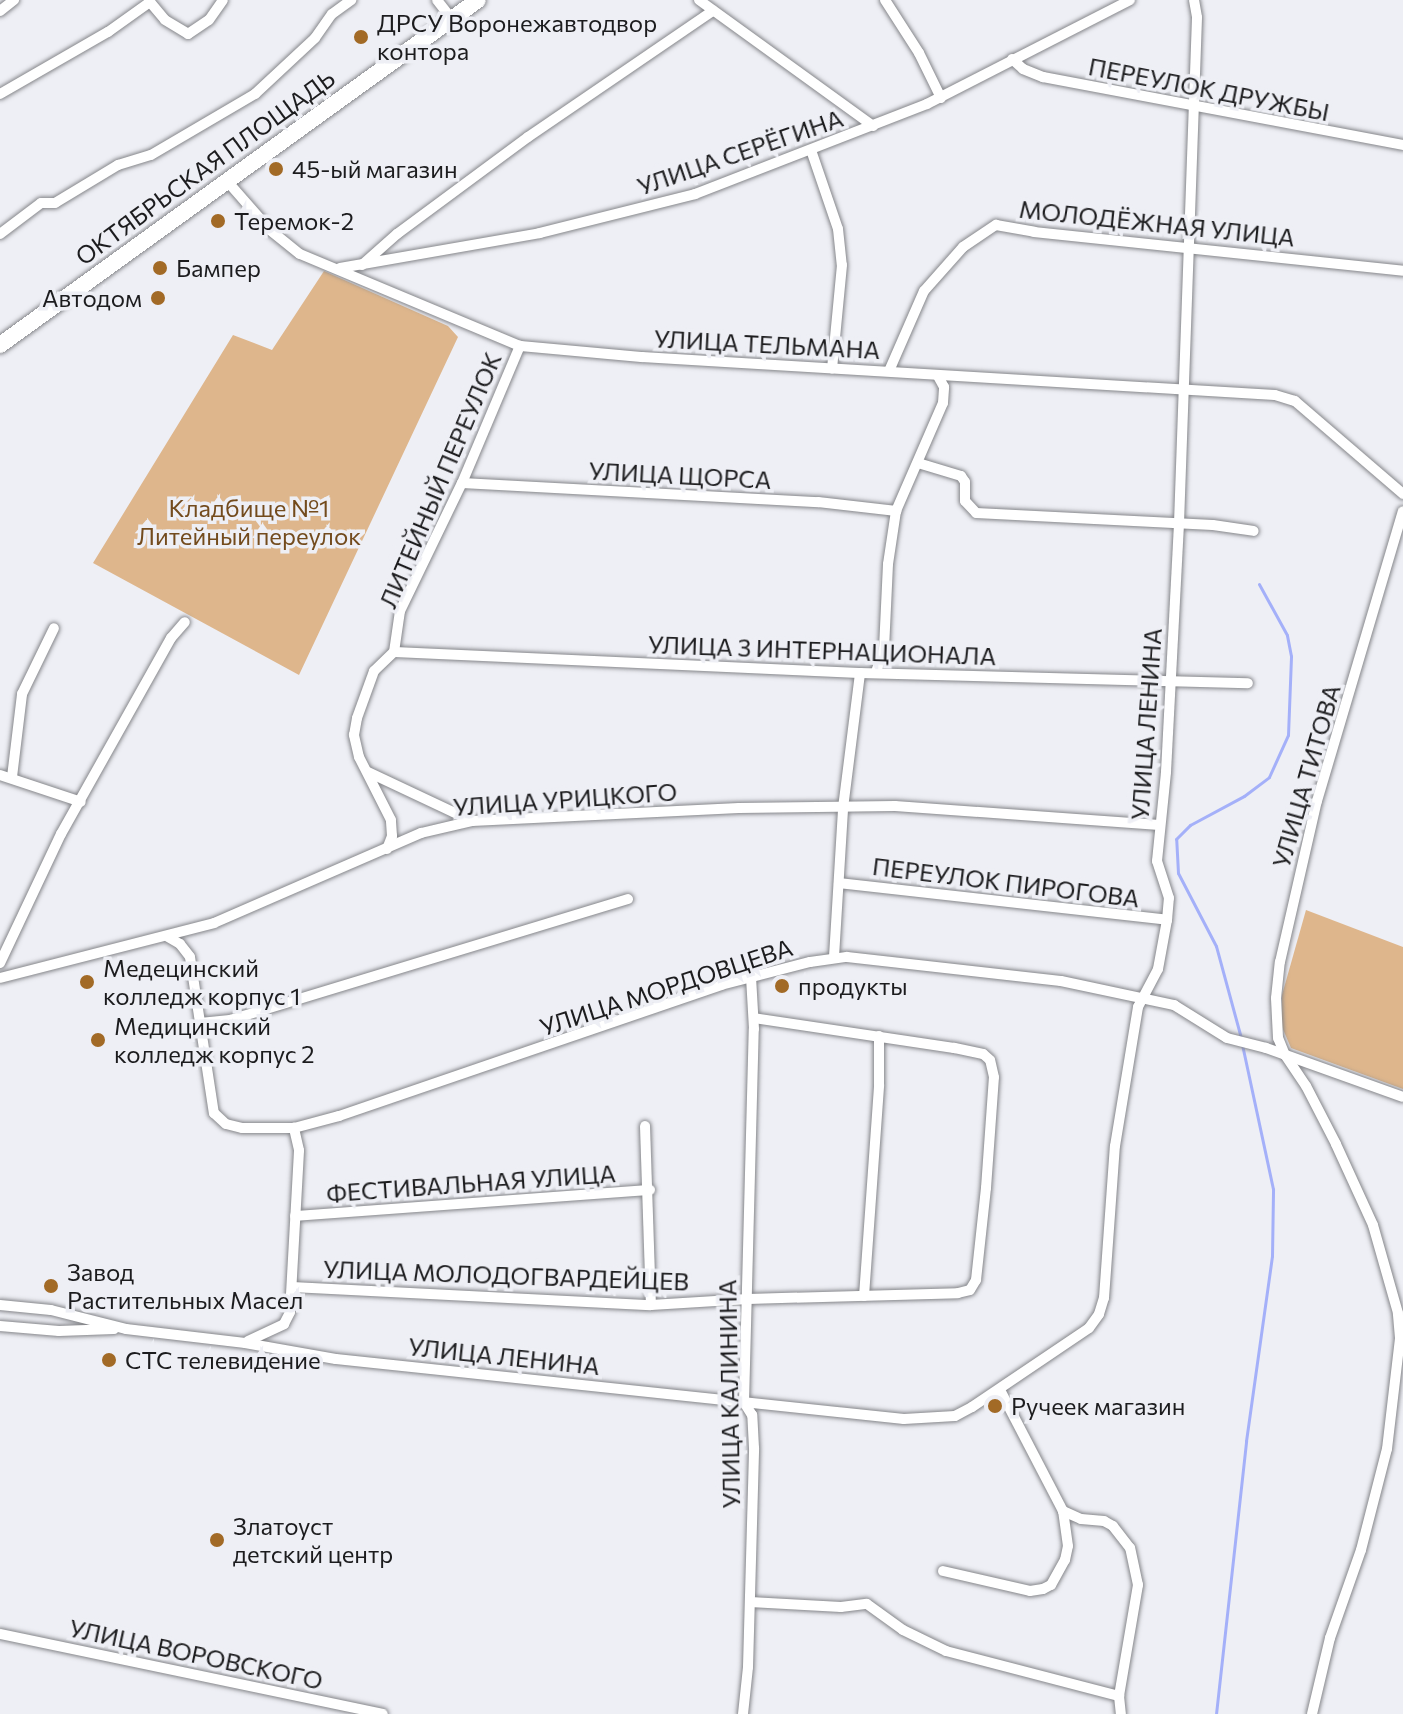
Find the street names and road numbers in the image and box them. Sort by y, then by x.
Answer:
street label: ПЕРЕУЛОК ДРУЖБЫ [1086,52,1332,126]
street label: ОКТЯБРЬСКАЯ ПЛОЩАДЬ [70,63,340,271]
street label: УЛИЦА СЕРЁГИНА [633,103,847,201]
street label: МОЛОДЁЖНАЯ УЛИЦА [1018,194,1296,252]
street label: УЛИЦА ТЕЛЬМАНА [653,324,881,364]
street label: ЛИТЕЙНЫЙ ПЕРЕУЛОК [373,348,507,612]
street label: УЛИЦА ЩОРСА [588,456,772,494]
street label: УЛИЦА ЛЕНИНА [1125,627,1167,821]
street label: УЛИЦА 3 ИНТЕРНАЦИОНАЛА [647,630,997,670]
street label: УЛИЦА ТИТОВА [1266,681,1346,871]
street label: УЛИЦА УРИЦКОГО [452,777,678,821]
street label: ПЕРЕУЛОК ПИРОГОВА [871,851,1141,913]
street label: УЛИЦА МОРДОВЦЕВА [536,932,796,1042]
street label: ФЕСТИВАЛЬНАЯ УЛИЦА [325,1159,617,1207]
street label: УЛИЦА МОЛОДОГВАРДЕЙЦЕВ [323,1254,689,1296]
street label: УЛИЦА КАЛИНИНА [713,1279,745,1509]
street label: УЛИЦА ЛЕНИНА [407,1332,601,1380]
street label: УЛИЦА ВОРОВСКОГО [67,1613,325,1695]

